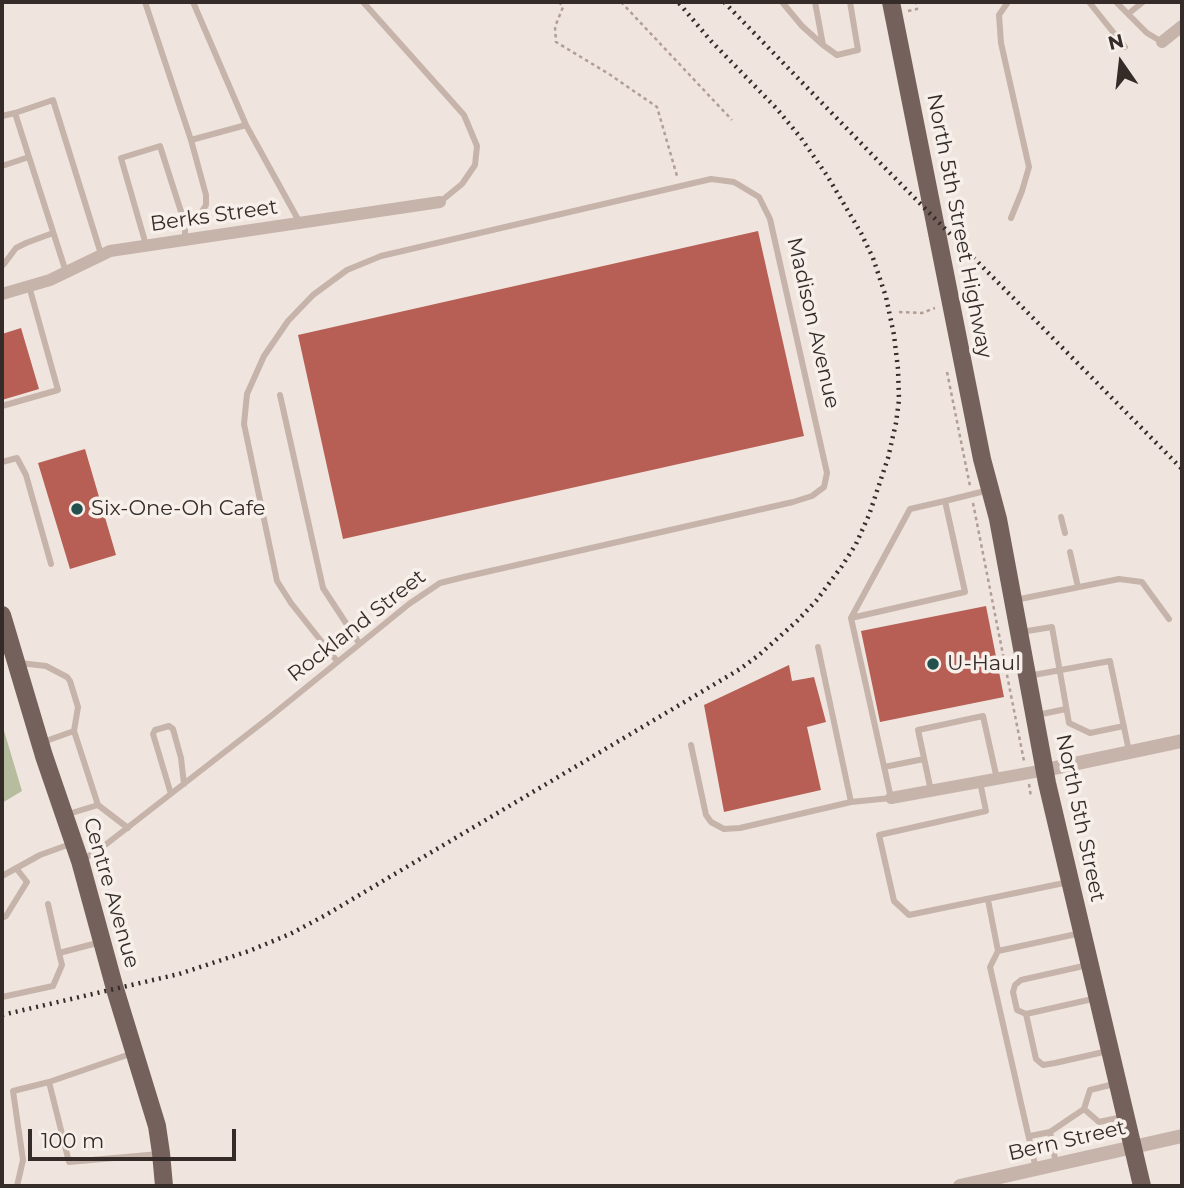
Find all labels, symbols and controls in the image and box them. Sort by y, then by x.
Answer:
north arrow [1086,28,1156,98]
text: N [1106,29,1126,55]
street label: North 5th Street Highway [921,92,997,360]
street label: Berks Street [149,195,279,237]
street label: Madison Avenue [781,235,845,411]
place label: Six-One-Oh Cafe [91,496,265,522]
marker: Six-One-Oh Cafe [69,501,85,517]
street label: Rockland Street [283,564,431,688]
place label: U-Haul [947,651,1021,677]
marker: U-Haul [925,656,941,672]
street label: North 5th Street [1050,732,1110,904]
street label: Centre Avenue [77,815,145,971]
scale bar [32,1114,240,1158]
street label: Bern Street [1006,1115,1128,1167]
text: 100 m [41,1128,104,1153]

